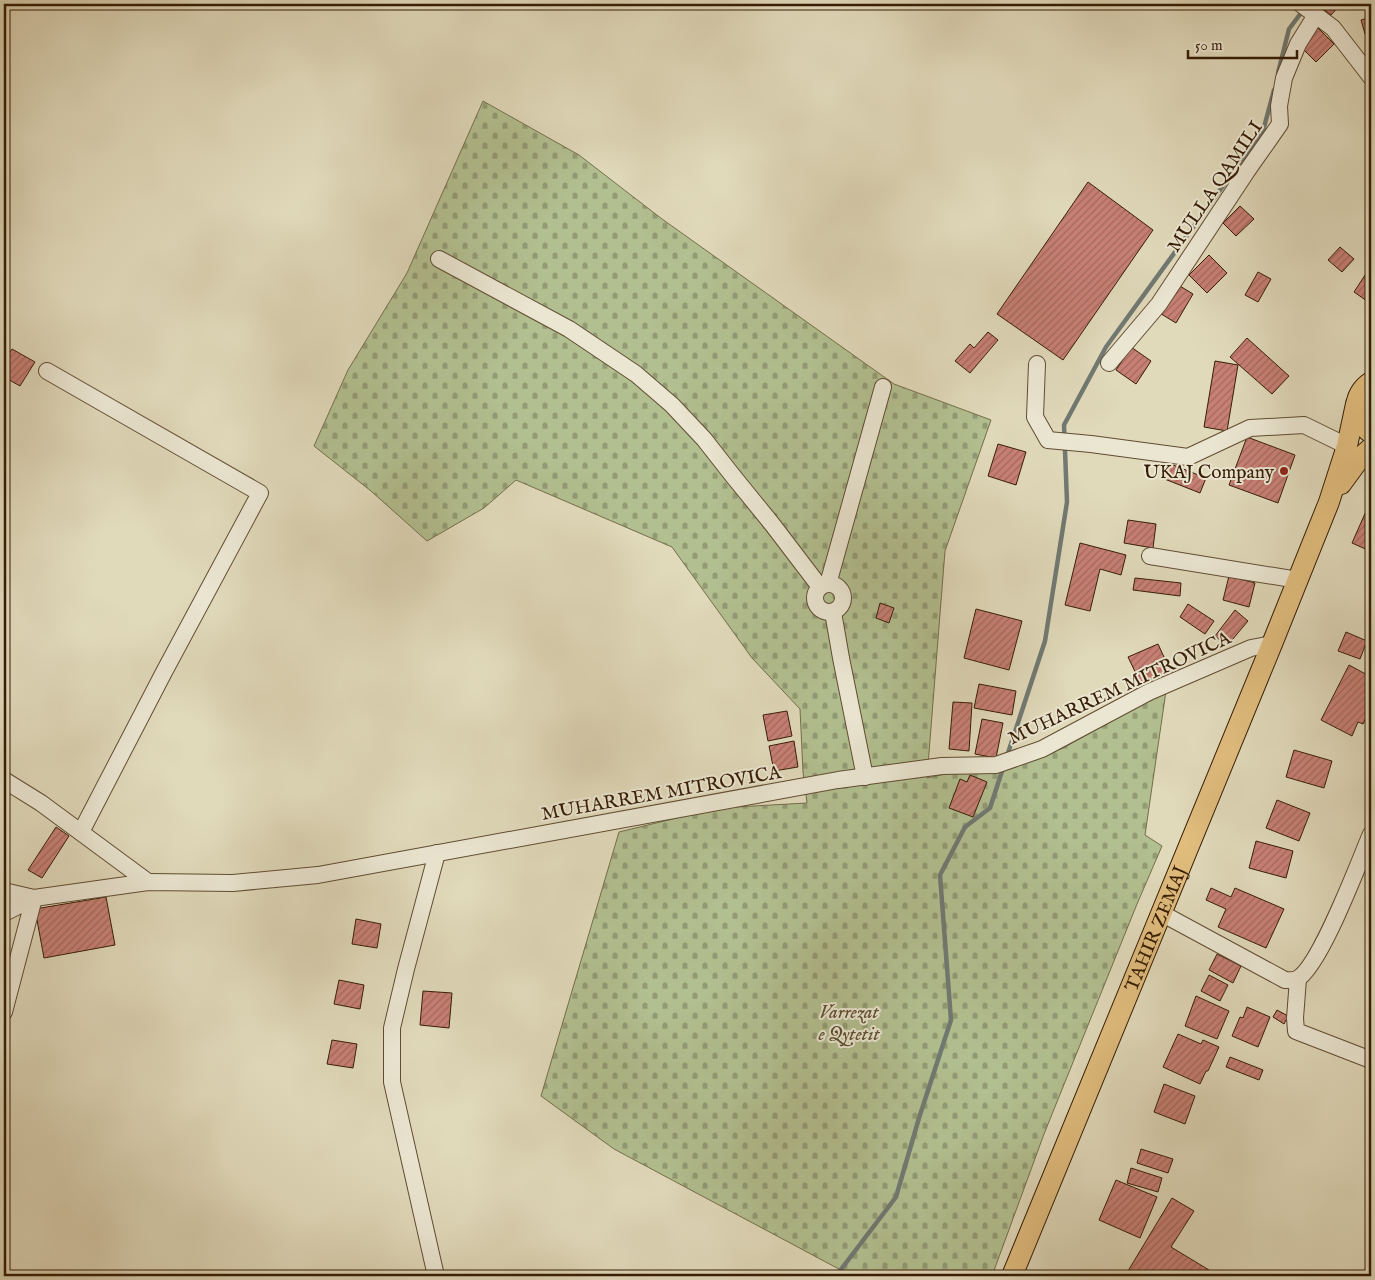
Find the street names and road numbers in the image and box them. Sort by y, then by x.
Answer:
street label: MULLA QAMILI [1163,117,1269,257]
street label: MUHARREM MITROVICA [1005,626,1236,751]
street label: MUHARREM MITROVICA [540,761,784,827]
street label: TAHIR ZEMAJ [1120,862,1194,995]

